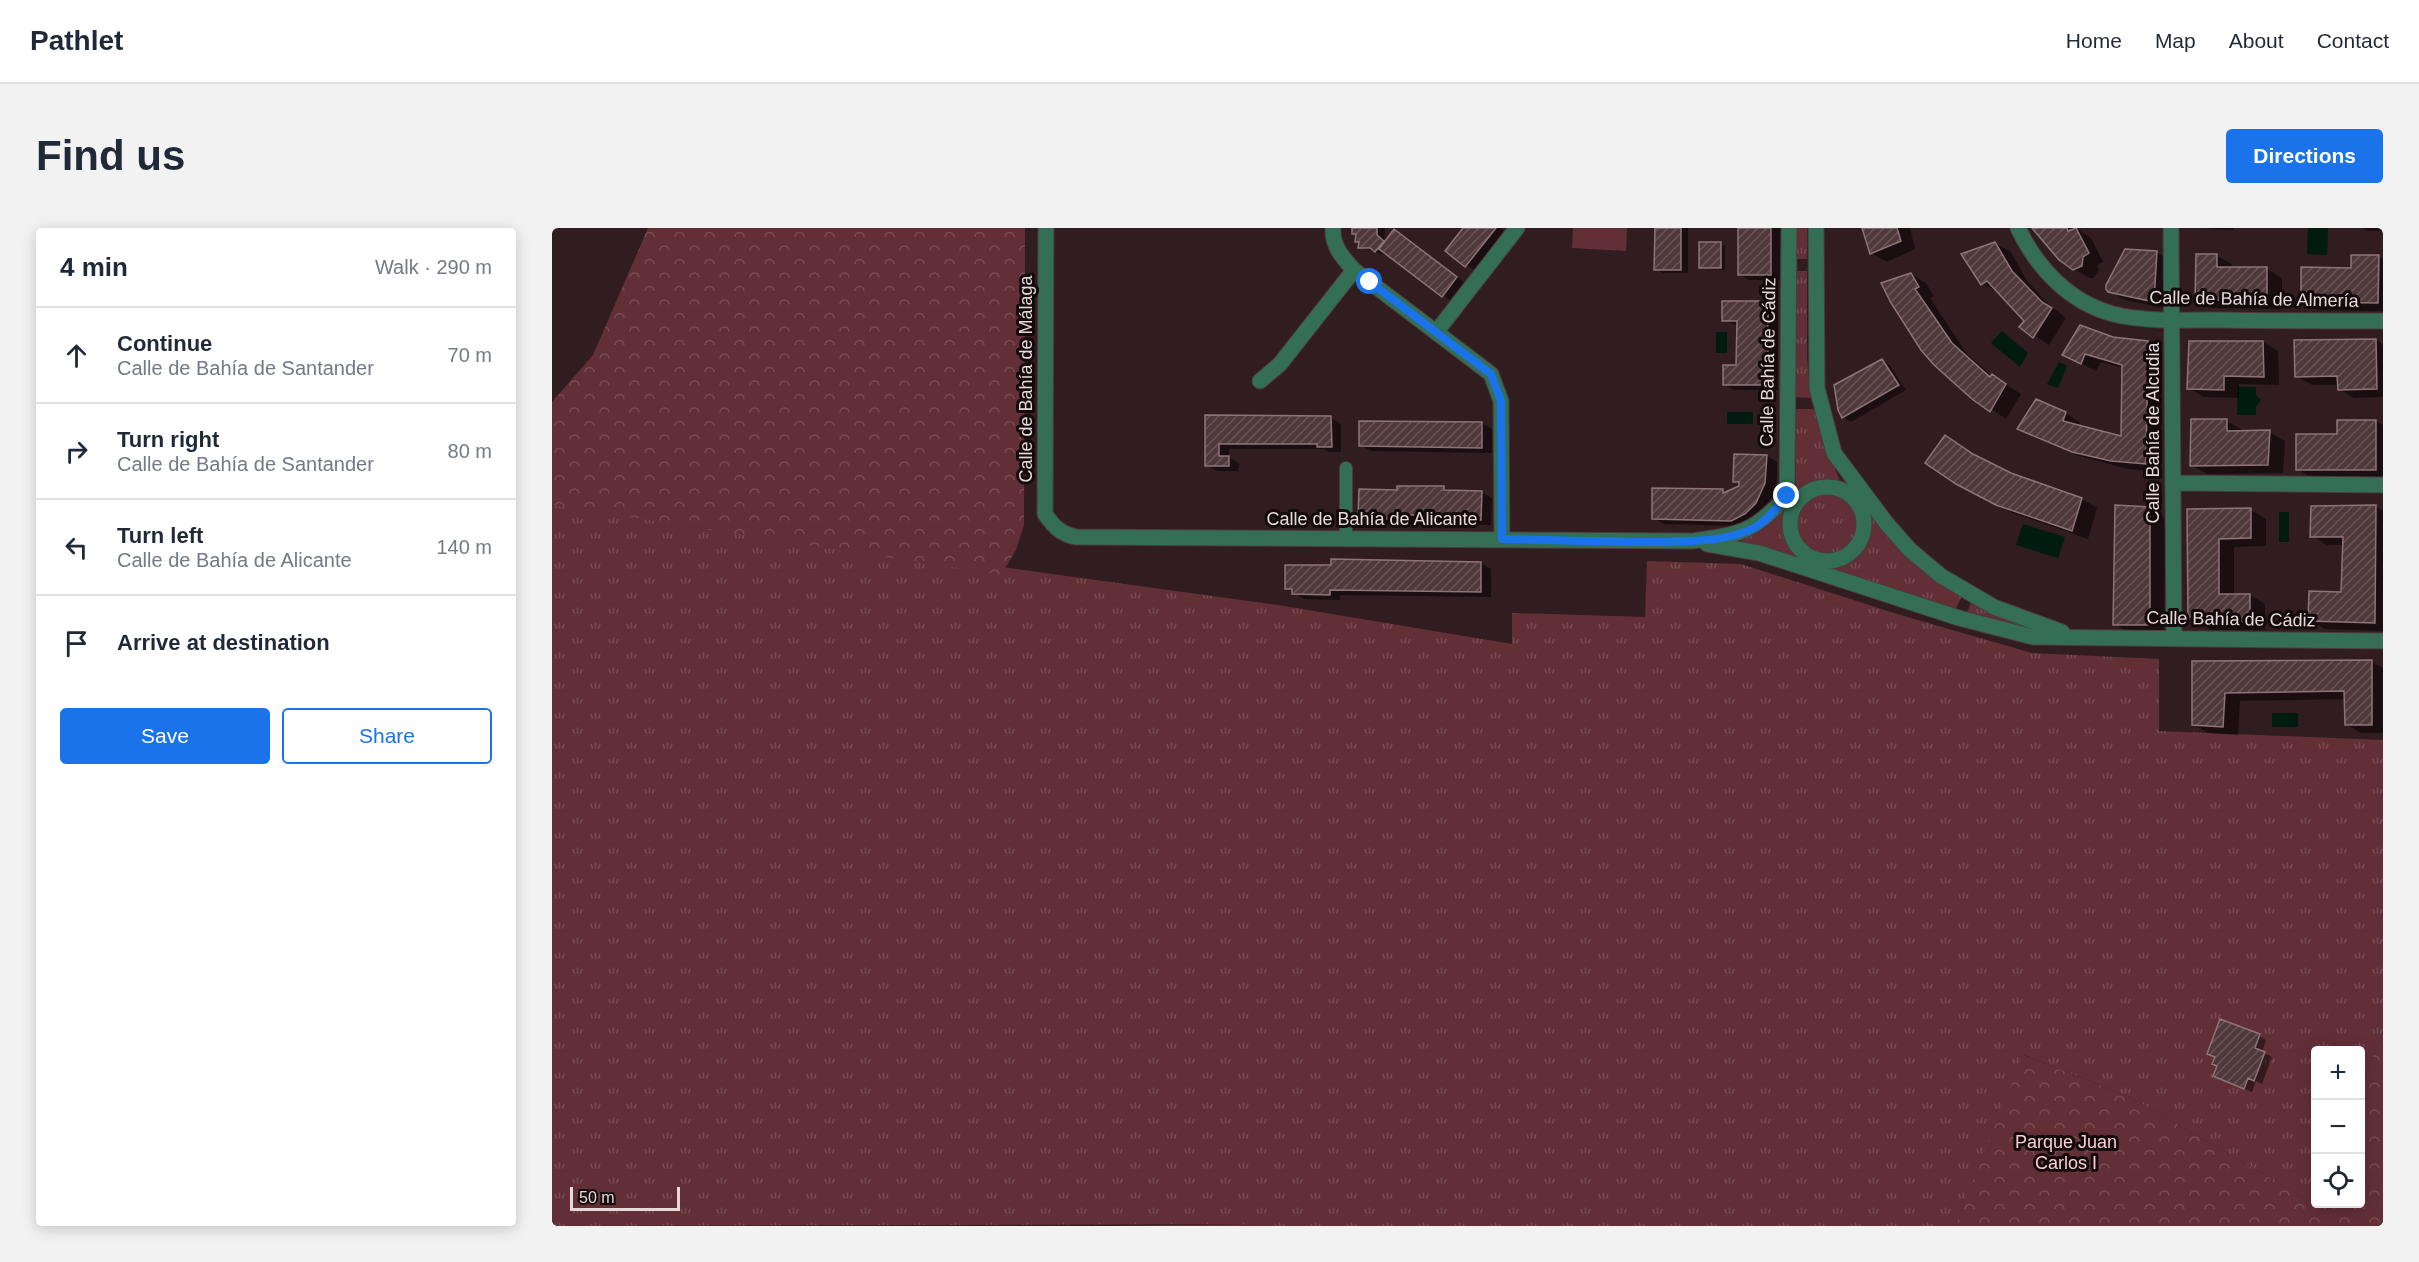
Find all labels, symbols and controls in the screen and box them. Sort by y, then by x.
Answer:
text: Pathlet [30,25,123,56]
text: Home [2066,29,2122,52]
text: Map [2155,29,2196,52]
text: About [2229,29,2284,52]
text: Contact [2317,29,2389,52]
button: Directions [2226,129,2383,183]
text: Find us [36,132,185,179]
text: 4 min [60,252,128,282]
text: Walk · 290 m [375,256,492,278]
route start [1356,268,1382,294]
street label: Calle de Bahía de Málaga [1016,274,1036,483]
street label: Calle Bahía de Cádiz [1757,277,1779,447]
street label: Calle de Bahía de Almería [2149,287,2360,311]
text: Continue [117,331,212,356]
icon: ahead [60,339,93,372]
street label: Calle Bahía de Alcudia [2143,341,2163,524]
text: 70 m [448,344,492,366]
text: Calle de Bahía de Santander [117,357,374,379]
text: Turn right [117,427,219,452]
icon: right [60,435,93,468]
text: 80 m [448,440,492,462]
text: Calle de Bahía de Santander [117,453,374,475]
route end [1773,482,1799,508]
street label: Calle de Bahía de Alicante [1266,509,1478,529]
text: Turn left [117,523,203,548]
icon: left [60,531,93,564]
text: 140 m [436,536,492,558]
text: Calle de Bahía de Alicante [117,549,352,571]
street label: Calle Bahía de Cádiz [2146,608,2316,630]
icon: arrive [60,627,93,660]
text: Arrive at destination [117,630,330,655]
button: Save [60,708,270,764]
button: Share [282,708,492,764]
map controls [2311,1046,2365,1208]
button: + [2311,1046,2365,1100]
button: − [2311,1100,2365,1154]
park label: Parque Juan Carlos I [2015,1132,2117,1173]
button: locate [2311,1154,2365,1208]
scale bar [570,1184,680,1212]
text: 50 m [579,1189,615,1206]

